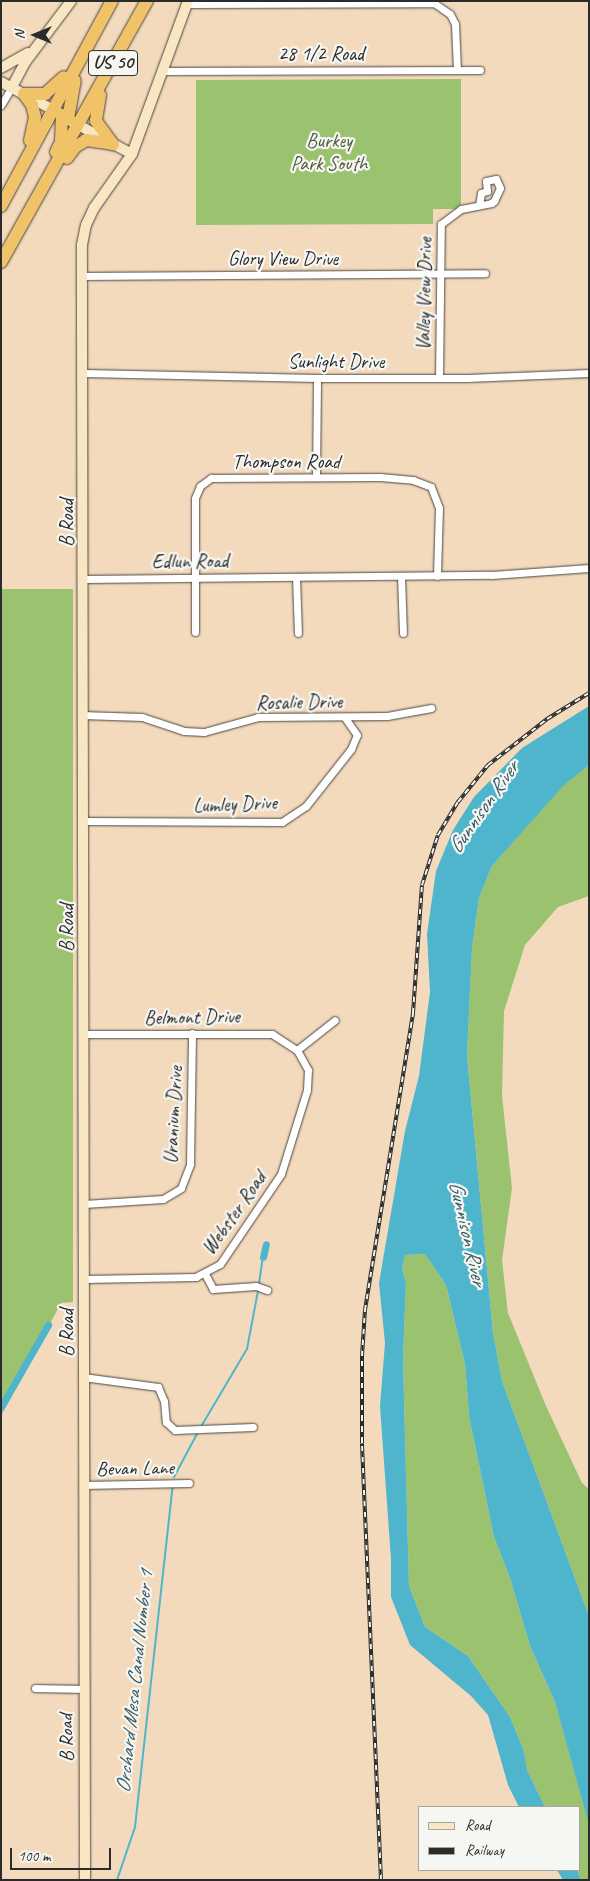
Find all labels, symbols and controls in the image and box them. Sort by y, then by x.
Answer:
north arrow [10,10,60,60]
text: N [11,31,28,39]
street label: 28 1/2 Road [278,41,364,65]
road number: US 50 [88,46,138,80]
park label: Burkey Park South [291,129,367,176]
street label: Valley View Drive [411,237,437,351]
street label: Glory View Drive [228,246,338,270]
street label: Sunlight Drive [288,349,384,373]
street label: Thompson Road [233,449,339,473]
street label: B Road [54,499,78,547]
street label: Edlun Road [152,548,228,574]
street label: Rosalie Drive [255,689,343,715]
water label: Gunnison River [442,756,524,858]
street label: Lumley Drive [193,791,277,817]
street label: B Road [54,904,78,952]
street label: Belmont Drive [144,1004,240,1030]
street label: Uranium Drive [158,1066,188,1164]
street label: Webster Road [197,1167,271,1259]
water label: Gunnison River [444,1178,492,1288]
street label: B Road [54,1309,78,1357]
street label: Bevan Lane [96,1455,174,1481]
water label: Orchard Mesa Canal Number 1 [110,1570,158,1794]
street label: B Road [54,1713,78,1763]
legend [418,1806,580,1871]
text: Road [465,1816,490,1835]
scale bar [12,1838,114,1870]
text: Railway [465,1841,504,1860]
text: 100 m [18,1847,50,1866]

